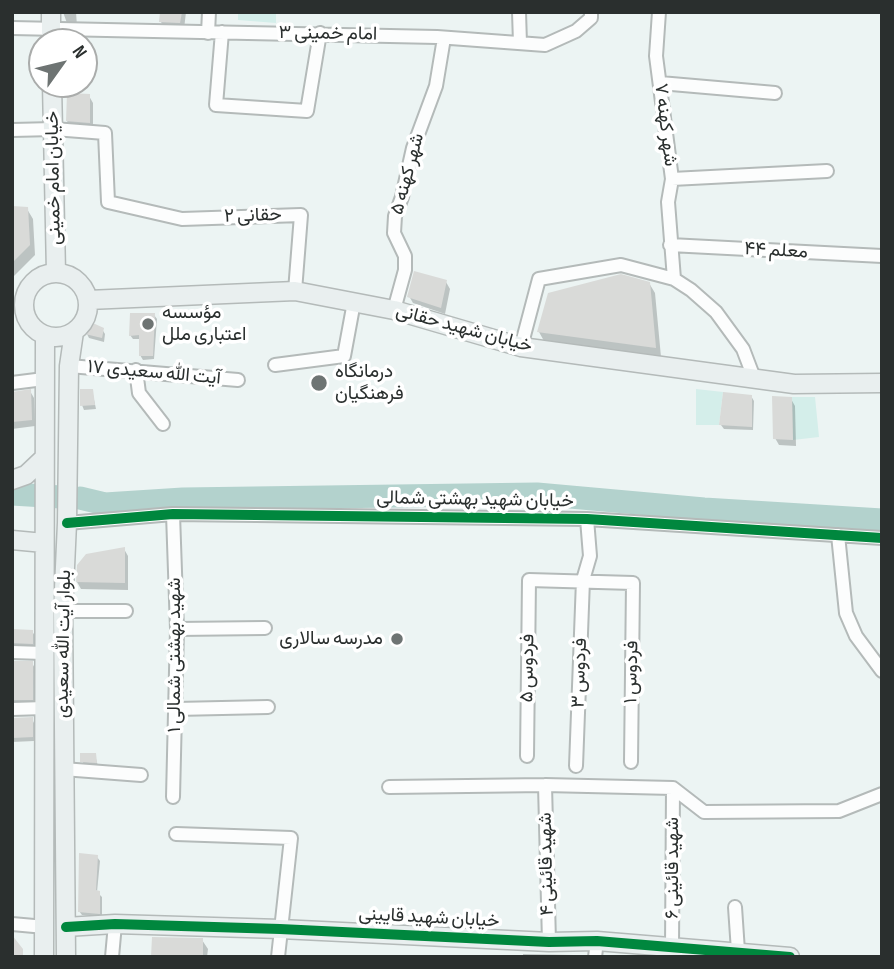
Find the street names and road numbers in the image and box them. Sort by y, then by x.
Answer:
street label: امام خمینی ۳ [279,22,377,46]
street label: شهر کهنه ۷ [649,82,681,168]
street label: خیابان امام خمینی [41,111,67,245]
street label: شهر کهنه ۵ [386,131,430,217]
street label: حقانی ۲ [224,204,282,228]
street label: معلم ۴۴ [744,238,808,264]
street label: خیابان شهید حقانی [393,300,535,358]
street label: آیت الله سعیدی ۱۷ [86,356,222,390]
street label: خیابان شهید بهشتی شمالی [376,487,574,513]
street label: بلوار آیت الله سعیدی [51,570,77,718]
street label: شهید بهشتی شمالی ۱ [164,578,186,732]
street label: فردوس ۵ [516,633,540,703]
street label: فردوس ۳ [567,638,593,708]
street label: فردوس ۱ [620,640,644,704]
street label: شهید قائینی ۴ [535,812,559,916]
street label: شهید قائینی ۶ [662,817,684,919]
street label: خیابان شهید قایینی [358,903,500,933]

